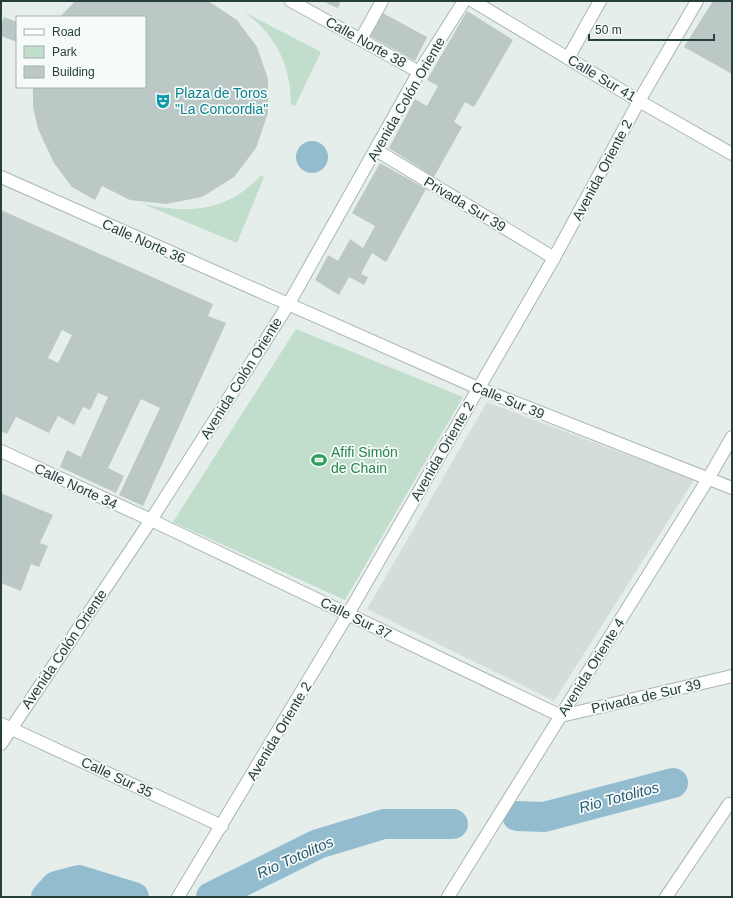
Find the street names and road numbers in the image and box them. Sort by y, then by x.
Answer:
street label: Calle Norte 38 [323,13,409,71]
street label: Avenida Colón Oriente [364,34,448,164]
street label: Calle Sur 41 [565,51,639,105]
street label: Avenida Oriente 2 [569,117,635,223]
street label: Privada Sur 39 [421,173,509,235]
street label: Calle Norte 36 [100,215,188,267]
street label: Avenida Colón Oriente [197,314,285,442]
street label: Calle Sur 39 [469,378,547,422]
street label: Avenida Oriente 2 [407,398,477,503]
street label: Calle Norte 34 [32,460,120,512]
street label: Avenida Colón Oriente [18,586,110,712]
street label: Calle Sur 37 [318,594,394,642]
street label: Avenida Oriente 4 [555,615,628,719]
street label: Privada de Sur 39 [590,676,703,716]
street label: Avenida Oriente 2 [243,679,315,783]
street label: Calle Sur 35 [79,753,155,801]

